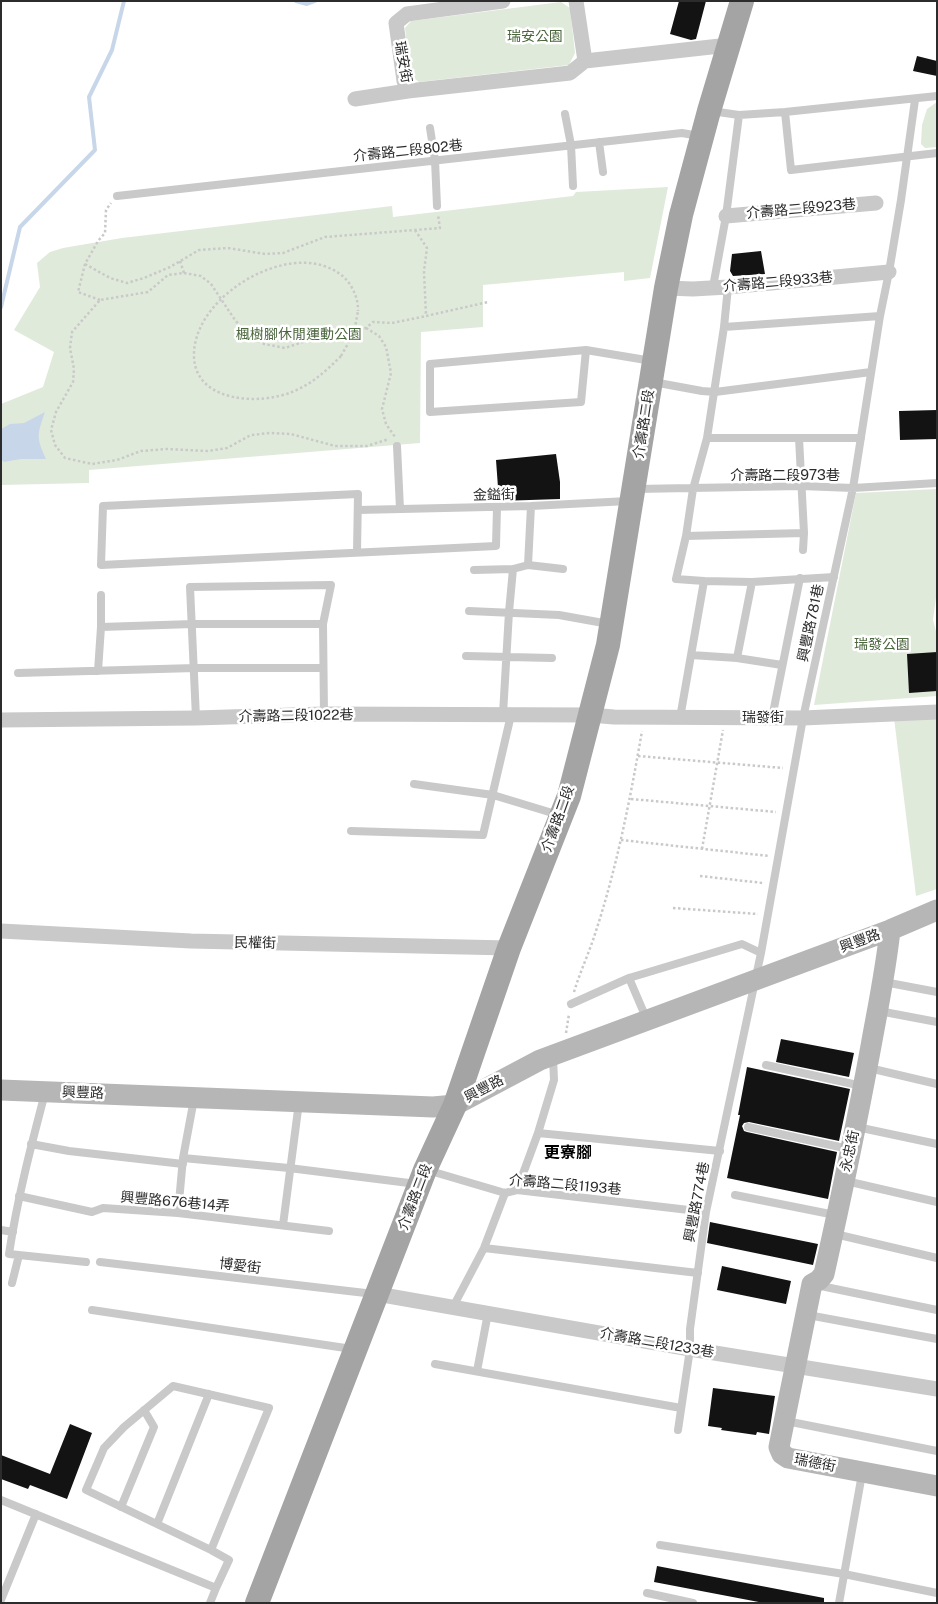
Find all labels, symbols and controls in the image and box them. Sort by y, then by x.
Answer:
park label: 瑞安公園 [507,29,563,45]
street label: 瑞安街 [391,40,415,84]
street label: 介壽路二段802巷 [352,137,464,165]
street label: 介壽路二段923巷 [746,196,856,222]
street label: 介壽路二段933巷 [722,269,834,295]
park label: 楓樹腳休閒運動公園 [236,327,362,343]
street label: 介壽路二段 [630,388,658,460]
street label: 介壽路二段973巷 [730,468,840,484]
street label: 金鎰街 [473,486,515,504]
street label: 興豐路781巷 [795,583,827,663]
park label: 瑞發公園 [854,637,910,653]
street label: 介壽路二段1022巷 [238,707,354,725]
street label: 瑞發街 [742,710,784,726]
street label: 介壽路二段 [538,783,578,855]
street label: 興豐路 [837,926,883,956]
street label: 民權街 [234,934,276,952]
street label: 興豐路 [462,1072,506,1106]
street label: 興豐路 [62,1084,104,1102]
street label: 永忠街 [837,1129,863,1173]
district label: 更寮腳 [544,1143,592,1163]
street label: 興豐路774巷 [681,1160,713,1244]
street label: 介壽路二段 [395,1161,435,1233]
street label: 介壽路二段1193巷 [508,1172,622,1198]
street label: 興豐路676巷14弄 [120,1189,230,1215]
street label: 博愛街 [218,1255,262,1277]
street label: 介壽路二段1233巷 [599,1325,715,1361]
street label: 瑞德街 [793,1451,837,1475]

